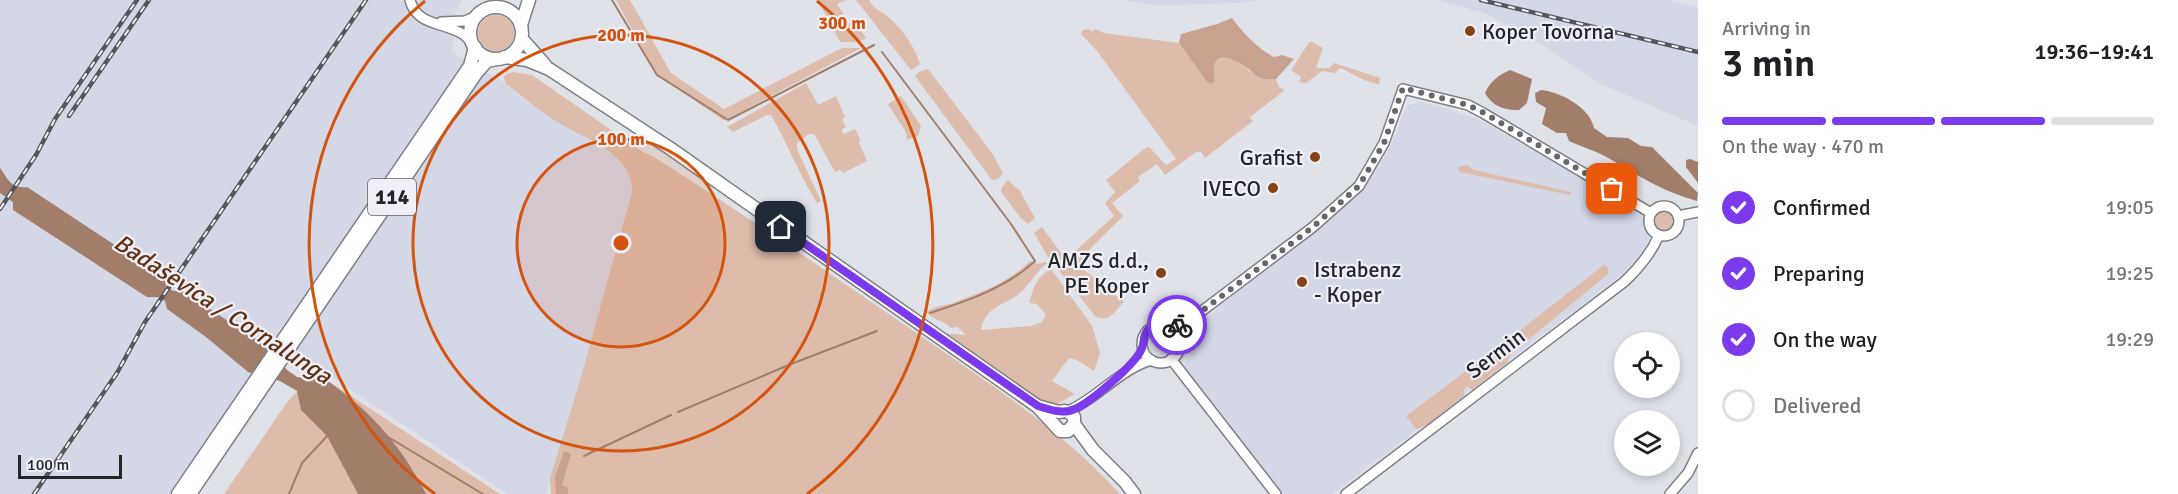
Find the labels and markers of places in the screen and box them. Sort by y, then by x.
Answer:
place label: Koper Tovorna [1482,18,1614,45]
marker: Koper Tovorna [1463,24,1477,38]
place label: Grafist [1240,144,1303,171]
marker: Grafist [1308,150,1322,164]
pin [1586,163,1637,214]
place label: IVECO [1202,175,1261,202]
marker: IVECO [1266,181,1280,195]
pin [755,201,806,252]
centre of rings [611,233,631,253]
place label: AMZS d.d., PE Koper [1048,247,1149,299]
place label: Istrabenz - Koper [1314,256,1401,308]
marker: AMZS d.d., PE Koper [1154,266,1168,280]
marker: Istrabenz - Koper [1295,275,1309,289]

